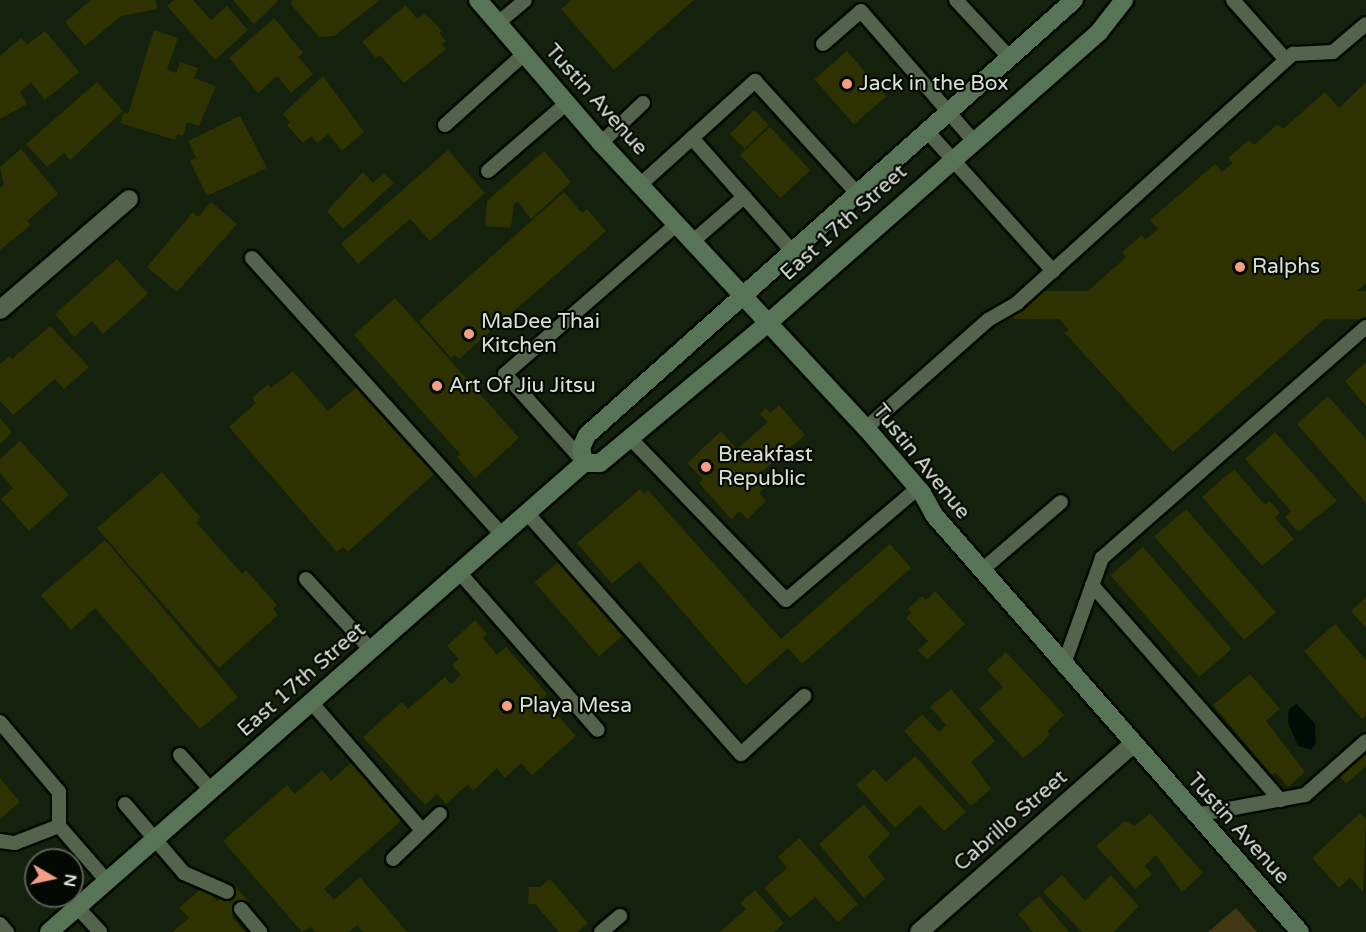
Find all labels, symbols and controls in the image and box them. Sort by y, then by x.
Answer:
street label: Tustin Avenue [539,39,653,161]
place label: Jack in the Box [859,71,1009,97]
marker: Jack in the Box [840,77,854,91]
street label: East 17th Street [776,160,912,286]
place label: Ralphs [1252,254,1320,280]
marker: Ralphs [1233,260,1247,274]
place label: MaDee Thai Kitchen [481,309,600,359]
marker: MaDee Thai Kitchen [462,327,476,341]
place label: Art Of Jiu Jitsu [449,373,596,399]
marker: Art Of Jiu Jitsu [430,379,444,393]
street label: Tustin Avenue [867,399,975,525]
place label: Breakfast Republic [718,442,813,492]
marker: Breakfast Republic [699,460,713,474]
street label: East 17th Street [233,618,371,742]
place label: Playa Mesa [519,693,632,719]
marker: Playa Mesa [500,699,514,713]
street label: Cabrillo Street [949,765,1073,877]
street label: Tustin Avenue [1181,768,1295,890]
north arrow [24,848,84,908]
text: N [59,873,81,888]

